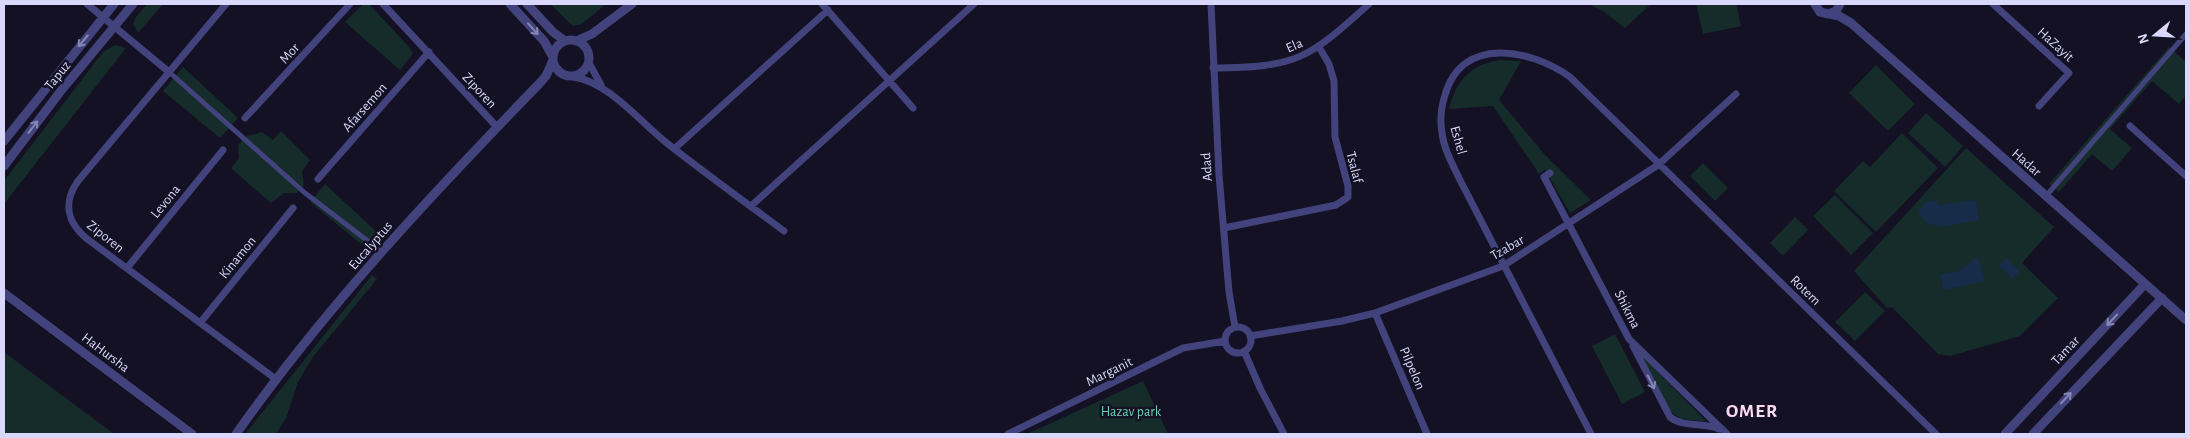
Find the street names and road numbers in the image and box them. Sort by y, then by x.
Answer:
street label: HaZayit [2035,25,2076,65]
street label: Ela [1284,36,1305,56]
street label: Mor [277,40,303,67]
street label: Tapuz [42,58,74,93]
street label: Ziporen [460,70,499,111]
street label: Afarsemon [340,80,390,135]
street label: Eshel [1447,124,1469,156]
street label: Hadar [2009,146,2044,179]
street label: Tsalaf [1343,150,1365,185]
street label: Adad [1199,152,1215,182]
street label: Levona [148,182,184,221]
street label: Ziporen [84,218,127,255]
street label: Eucalyptus [346,219,395,272]
street label: Tzabar [1488,233,1527,263]
street label: Kinamon [217,234,259,281]
street label: Rotem [1787,273,1823,308]
street label: Shikma [1612,288,1643,331]
street label: HaHursha [79,330,132,375]
street label: Tamar [2049,333,2083,368]
street label: Pilpelon [1397,345,1427,392]
street label: Marganit [1084,354,1135,389]

